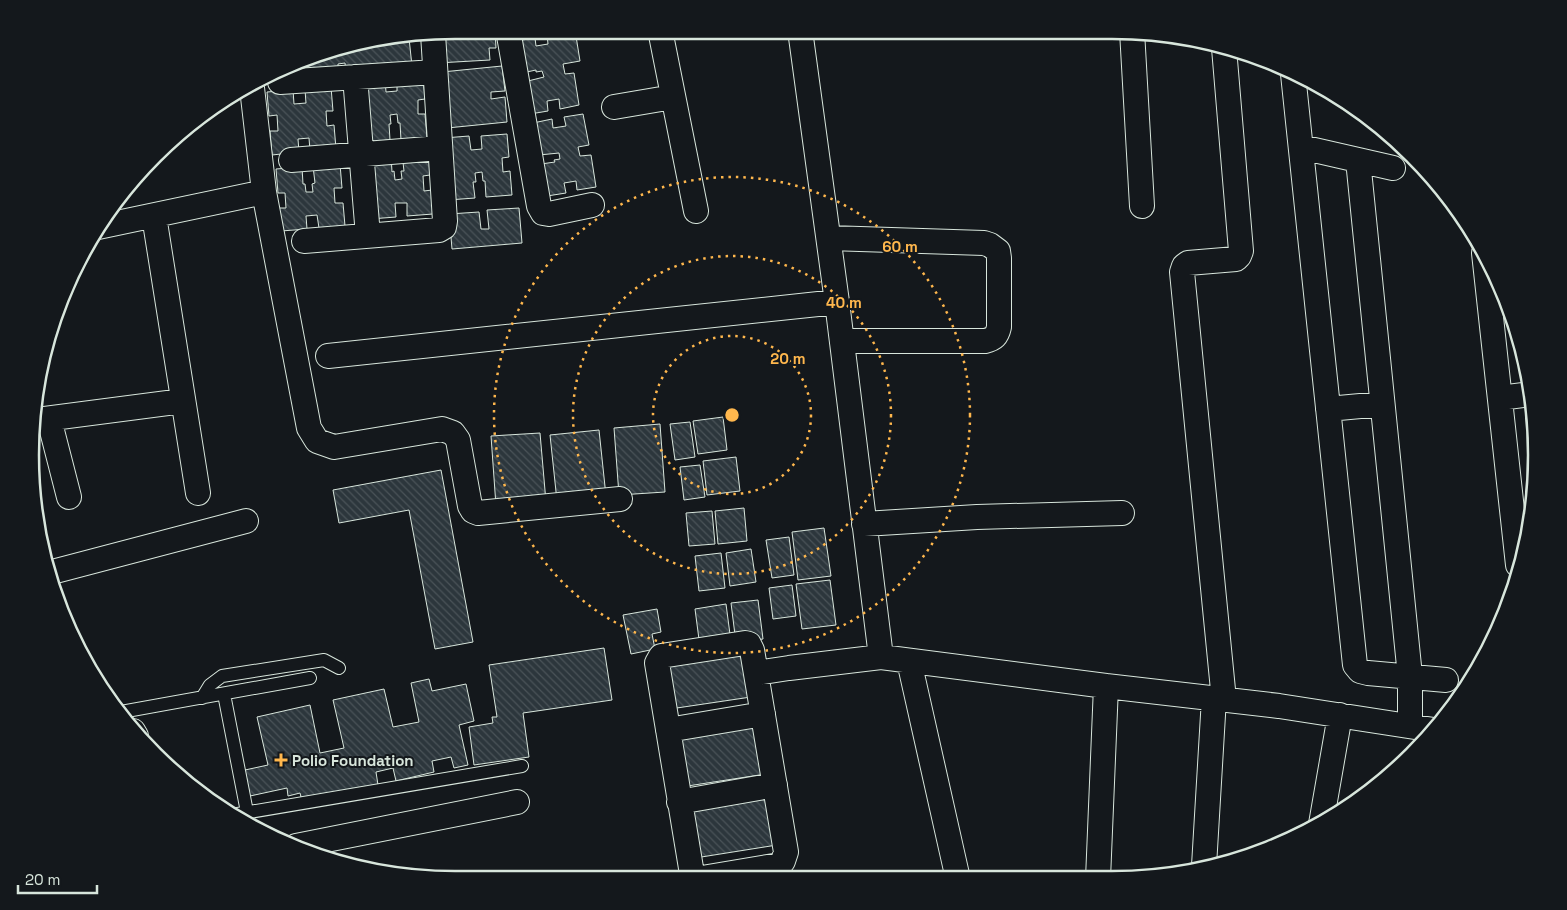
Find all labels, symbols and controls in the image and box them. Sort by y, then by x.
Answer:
text: 60 m [882,237,918,256]
text: 40 m [826,293,862,312]
text: 20 m [770,349,806,368]
centre of rings [723,406,741,424]
place label: Polio Foundation [292,751,414,770]
marker: Polio Foundation [274,753,288,767]
scale bar [18,862,96,894]
text: 20 m [25,870,60,889]

